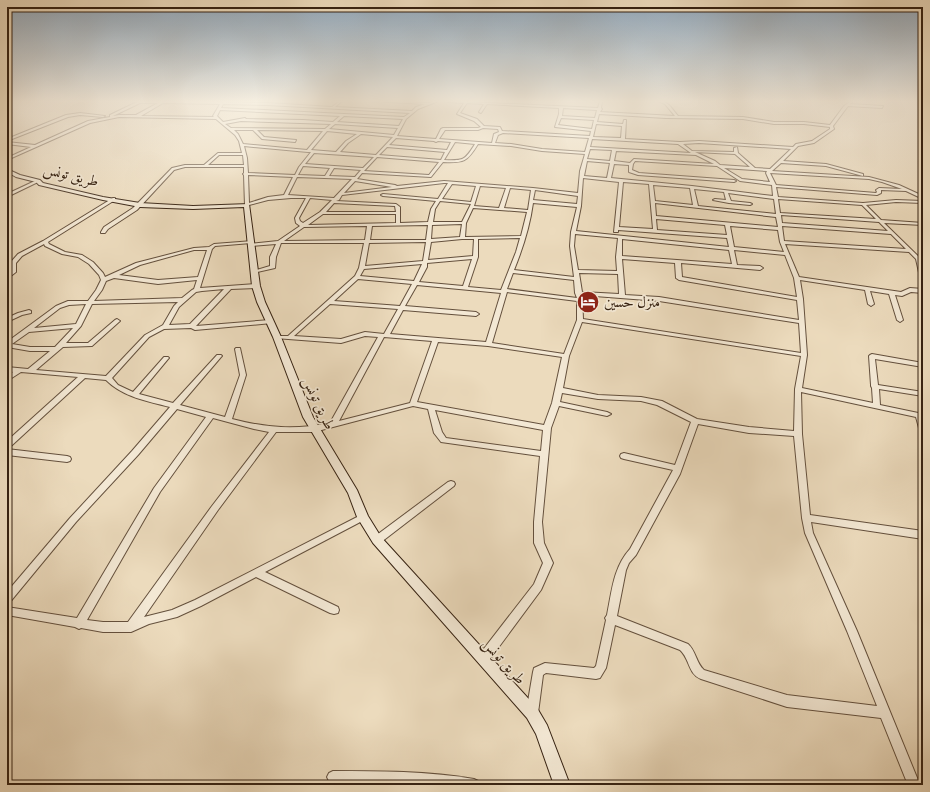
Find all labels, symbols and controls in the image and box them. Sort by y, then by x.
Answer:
street label: طريق تونس [41,159,101,192]
hotel icon: منزل حسين [575,289,601,315]
place label: منزل حسين [604,293,660,312]
street label: طريق تونس [298,374,339,433]
street label: طريق تونس [478,634,530,689]

